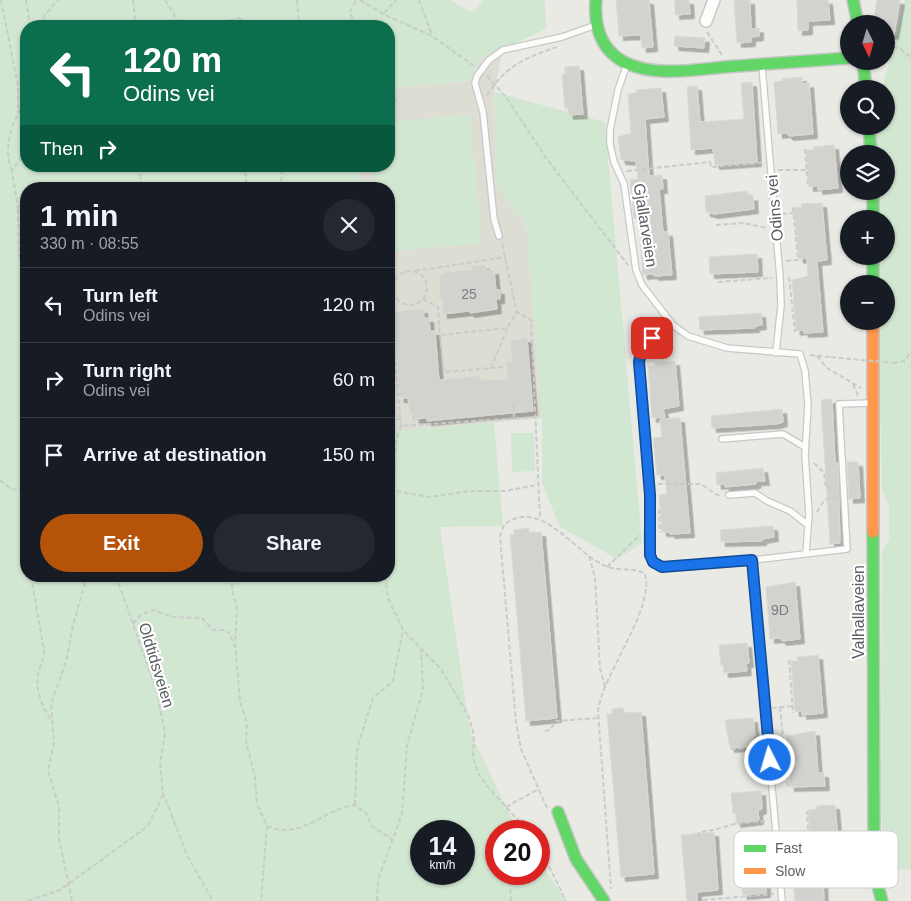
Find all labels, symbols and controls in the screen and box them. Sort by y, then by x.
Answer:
north arrow [840,15,895,70]
map controls [840,15,895,330]
icon: left [40,40,105,105]
text: 120 m [123,40,222,79]
button: search [840,80,895,135]
text: Odins vei [123,81,215,106]
icon: right [93,135,121,163]
text: Then [40,138,83,159]
button: layers [840,145,895,200]
street label: Odins vei [763,174,786,242]
street label: Gjallarveien [631,182,661,268]
text: 1 min [40,199,118,232]
button: close [323,199,375,251]
button: + [840,210,895,265]
text: 330 m · 08:55 [40,235,139,252]
button: − [840,275,895,330]
text: Turn left [83,285,158,306]
house number: 25 [461,286,477,302]
icon: left [40,291,68,319]
text: 120 m [322,294,375,315]
text: Odins vei [83,307,150,324]
pin [631,317,673,359]
icon: arrive [638,324,666,352]
text: Turn right [83,360,171,381]
icon: right [40,366,68,394]
text: 60 m [333,369,375,390]
text: Odins vei [83,382,150,399]
icon: arrive [40,441,68,469]
text: Arrive at destination [83,444,267,465]
text: 150 m [322,444,375,465]
button: Exit [40,514,203,572]
button: Share [213,514,375,572]
street label: Valhallaveien [850,565,867,659]
house number: 9D [771,602,789,618]
street label: Oldtidsveien [136,621,178,710]
position arrow [743,733,795,785]
speed limit sign: 20 [485,820,550,885]
legend [734,831,898,888]
text: 14 [429,832,456,860]
text: Fast [775,840,802,856]
text: km/h [429,858,456,872]
text: Slow [775,863,806,879]

